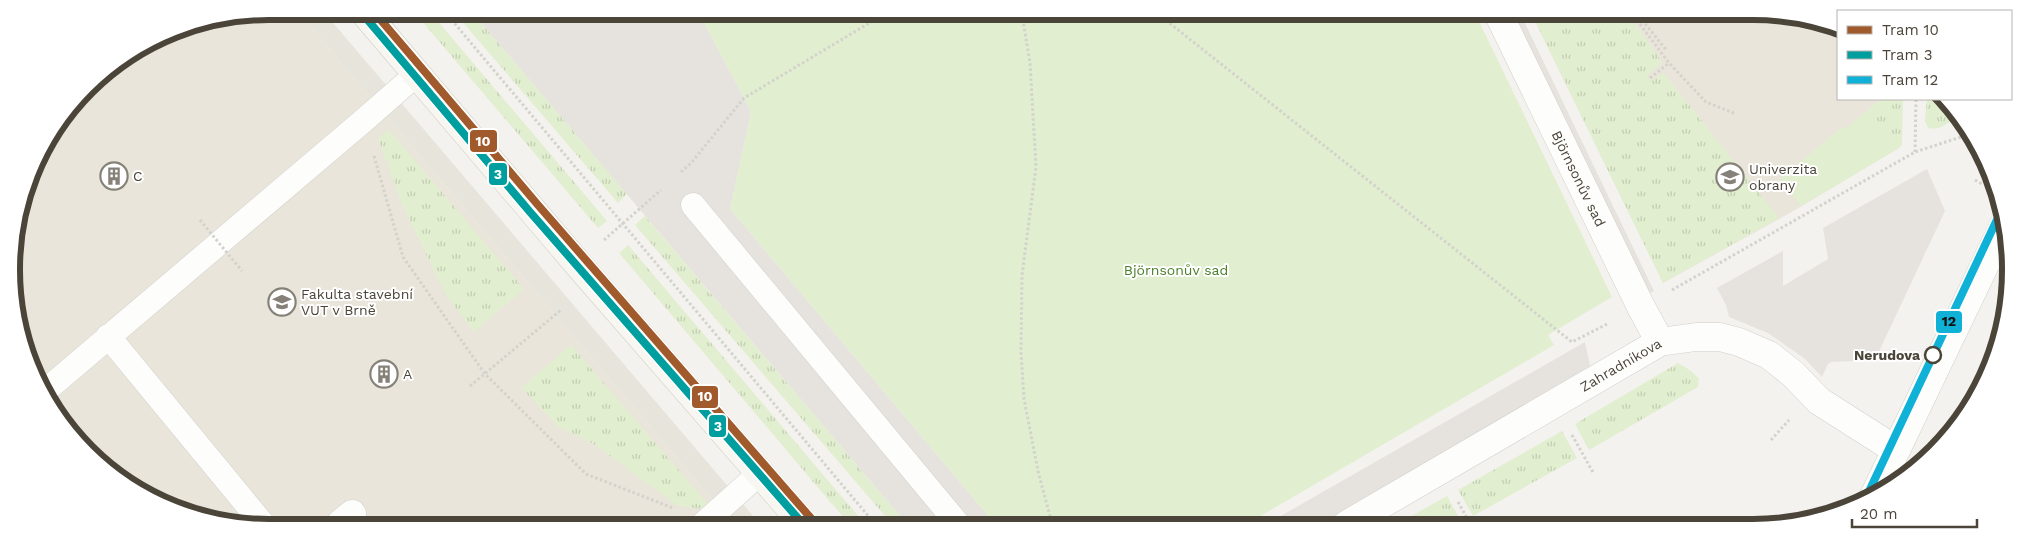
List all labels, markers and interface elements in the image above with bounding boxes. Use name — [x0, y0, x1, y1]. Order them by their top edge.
legend — [1837, 10, 2012, 100]
text: Tram 10 — [1882, 21, 1939, 39]
text: Tram 3 — [1882, 46, 1933, 64]
text: Tram 12 — [1882, 71, 1938, 89]
street label: Björnsonův sad — [1549, 128, 1609, 229]
line badge: 10 — [469, 129, 498, 153]
text: 10 — [475, 133, 491, 149]
building icon: C — [99, 161, 129, 191]
place label: Univerzita obrany — [1749, 161, 1817, 193]
line badge: 3 — [488, 162, 508, 186]
school or university icon: Univerzita obrany — [1715, 162, 1745, 192]
text: 3 — [494, 166, 502, 182]
place label: C — [133, 168, 143, 184]
park label: Björnsonův sad — [1124, 262, 1228, 278]
place label: Fakulta stavební VUT v Brně — [301, 286, 413, 318]
school or university icon: Fakulta stavební VUT v Brně — [267, 287, 297, 317]
line badge: 12 — [1935, 310, 1963, 334]
text: 12 — [1942, 313, 1956, 329]
street label: Zahradníkova — [1577, 335, 1664, 395]
marker: Nerudova — [1924, 346, 1942, 364]
place label: Nerudova — [1854, 347, 1921, 363]
building icon: A — [369, 359, 399, 389]
place label: A — [403, 366, 412, 382]
line badge: 10 — [691, 385, 719, 409]
text: 10 — [697, 388, 713, 404]
line badge: 3 — [708, 414, 727, 438]
text: 3 — [714, 418, 722, 434]
scale bar — [1852, 496, 1977, 528]
text: 20 m — [1860, 505, 1898, 523]

